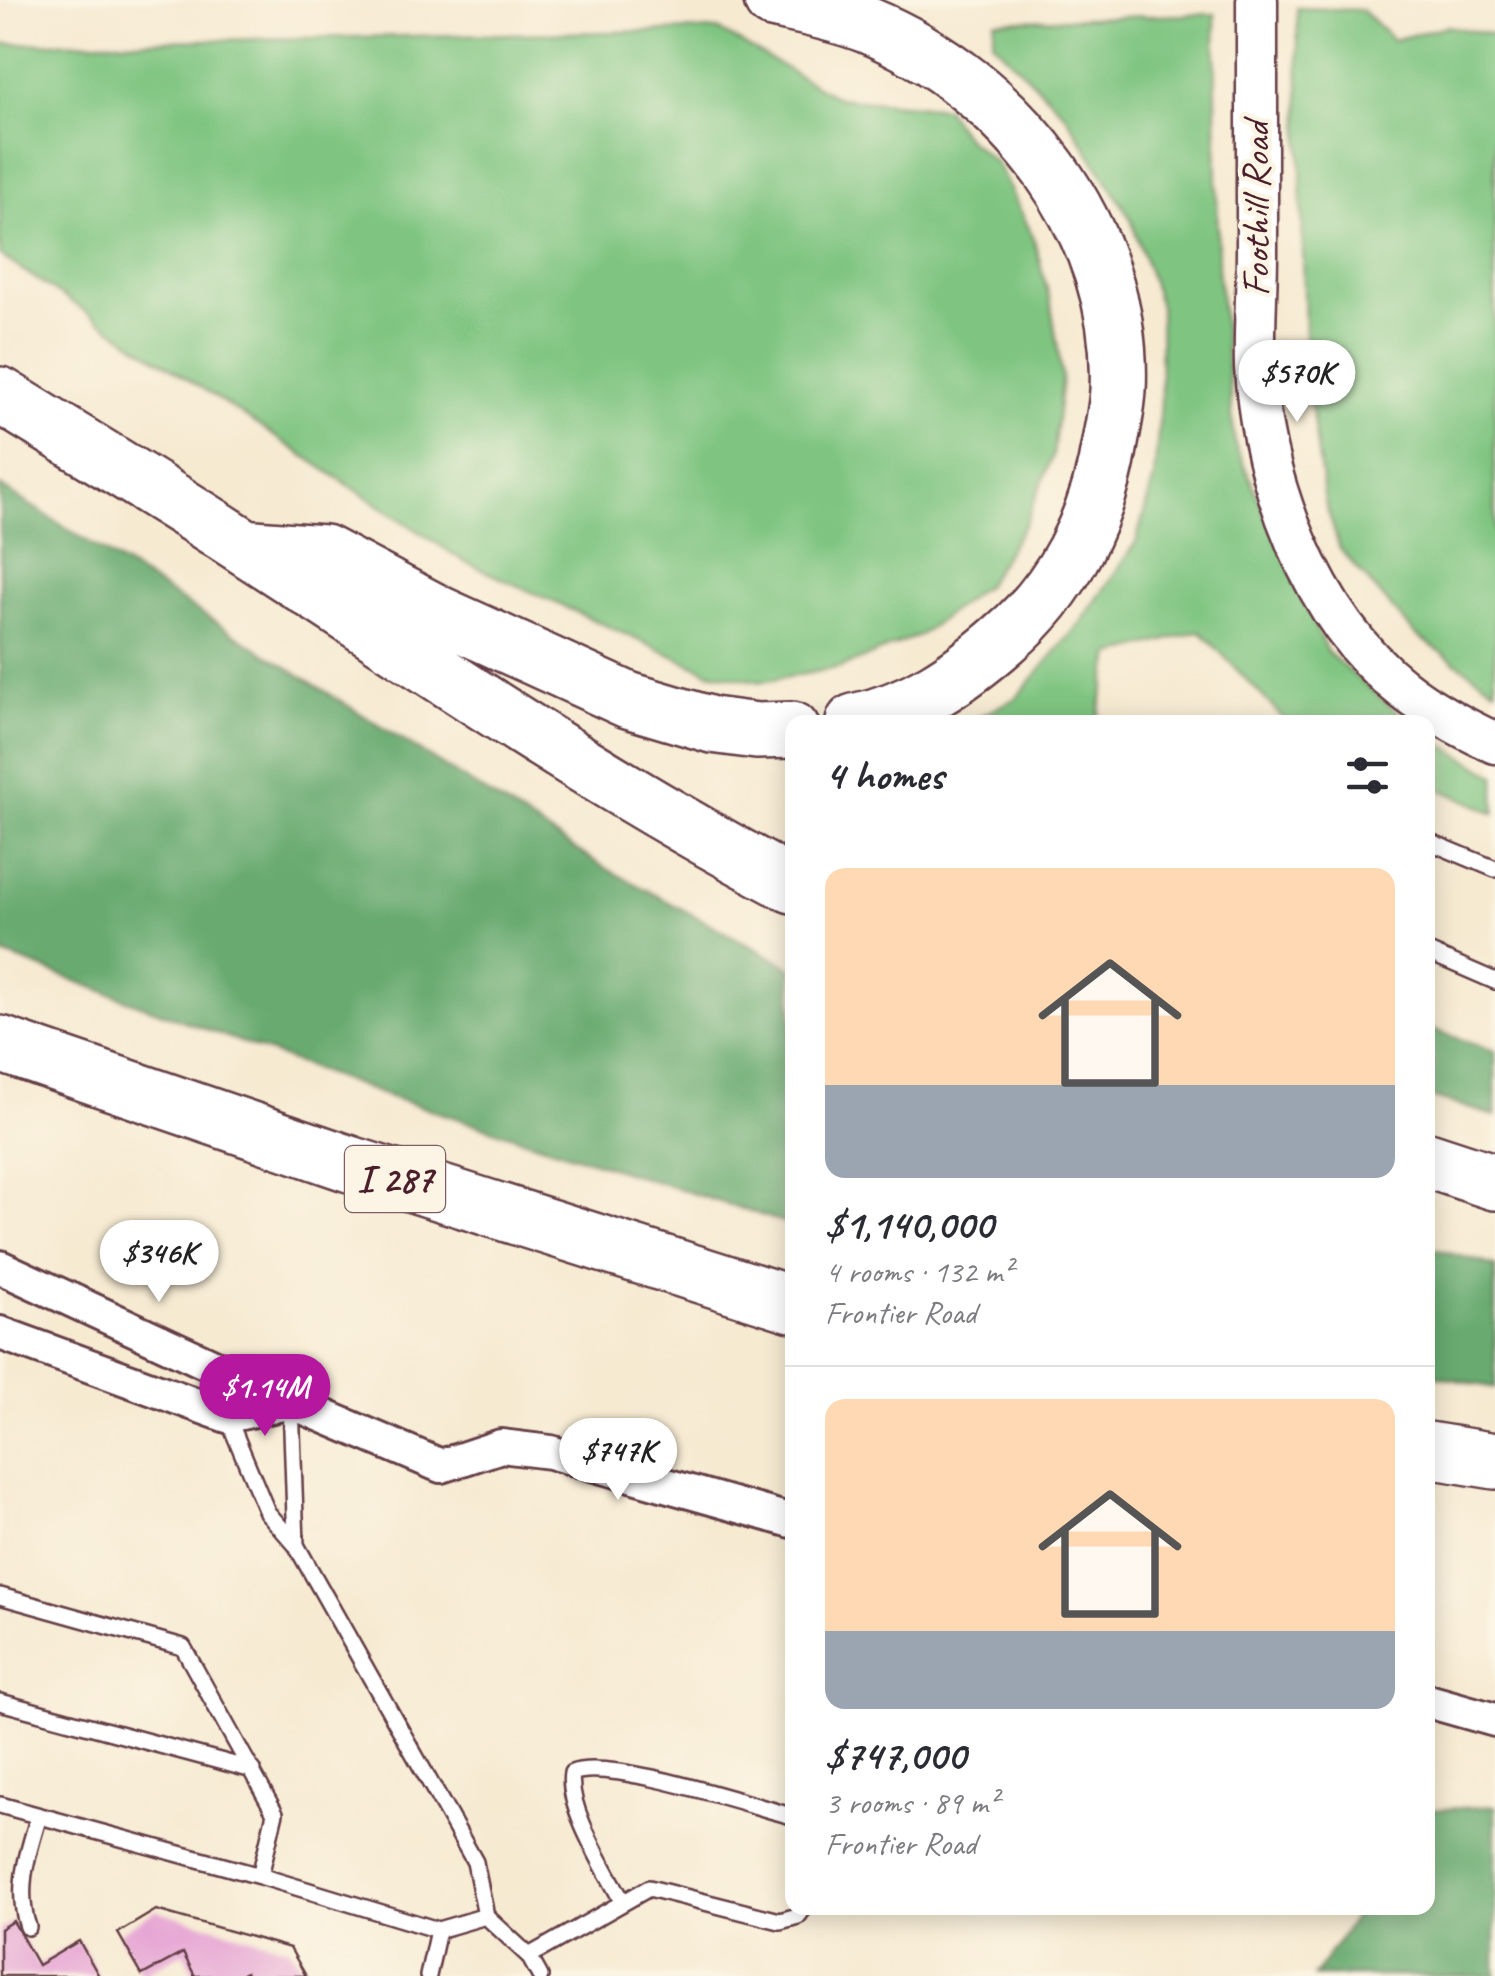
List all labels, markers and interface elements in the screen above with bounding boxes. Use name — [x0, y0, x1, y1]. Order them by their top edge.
street label: Foothill Road — [1231, 115, 1281, 296]
pin: $570K — [1227, 340, 1367, 425]
text: $570K — [1260, 352, 1334, 393]
icon: filters — [1340, 748, 1395, 803]
text: 4 homes — [825, 749, 944, 802]
icon: home — [1020, 933, 1200, 1113]
road number: I 287 — [345, 1146, 445, 1212]
text: $1,140,000 — [825, 1198, 993, 1251]
pin: $346K — [89, 1220, 229, 1305]
text: $346K — [122, 1232, 196, 1273]
text: 4 rooms · 132 m² — [825, 1251, 1012, 1292]
text: Frontier Road — [825, 1292, 976, 1333]
pin: $1.14M — [184, 1354, 346, 1439]
text: $1.14M — [221, 1366, 309, 1407]
pin: $747K — [548, 1418, 688, 1503]
text: $747K — [581, 1430, 655, 1471]
icon: home — [1020, 1464, 1200, 1644]
text: $747,000 — [825, 1729, 965, 1782]
text: 3 rooms · 89 m² — [825, 1782, 998, 1823]
text: Frontier Road — [825, 1823, 976, 1864]

